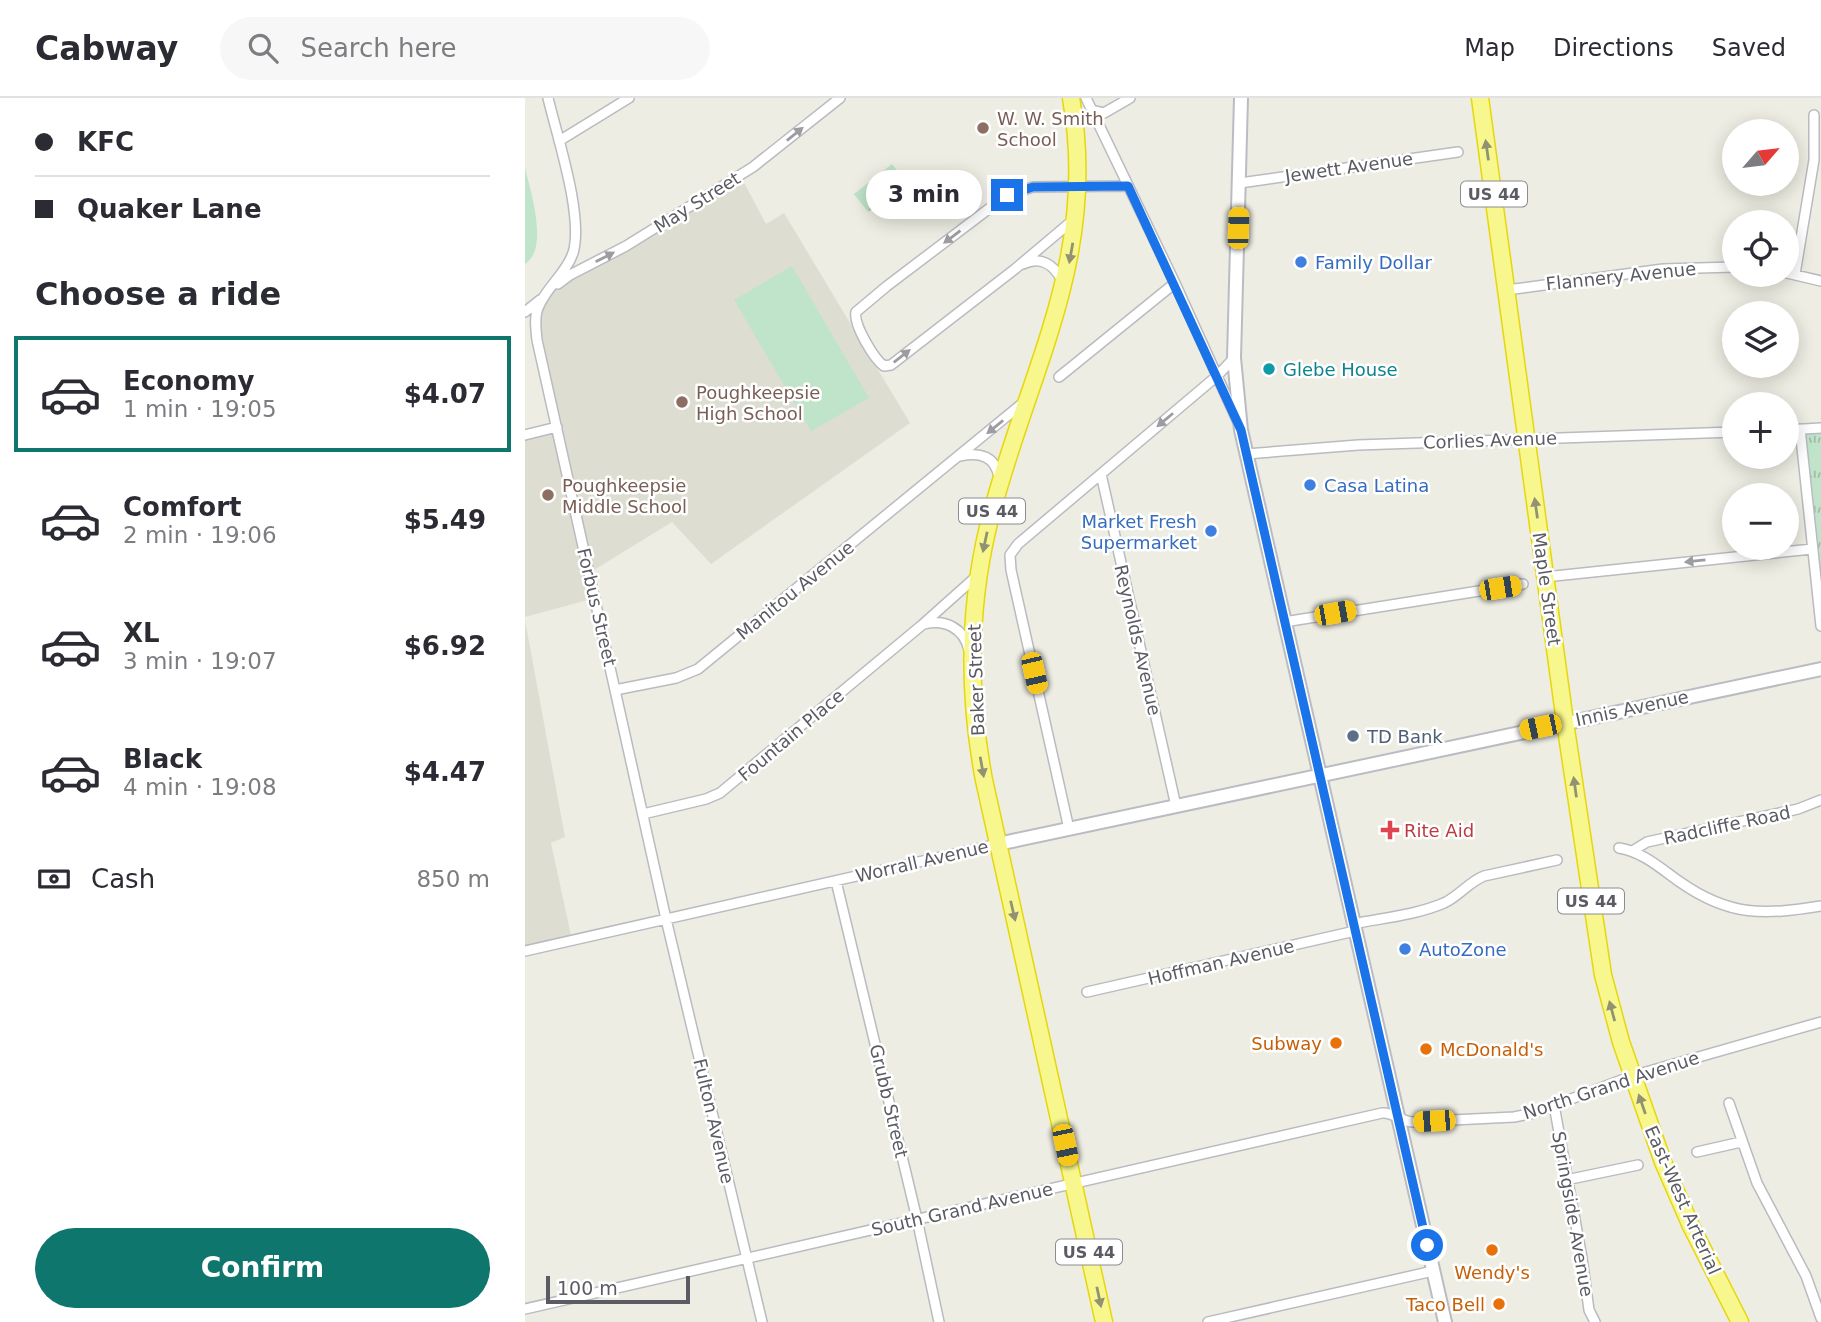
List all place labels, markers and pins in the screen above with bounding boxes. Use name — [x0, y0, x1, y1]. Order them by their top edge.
place label: W. W. Smith School — [997, 108, 1104, 150]
marker: W. W. Smith School — [975, 120, 991, 136]
place label: Family Dollar — [1315, 252, 1433, 273]
marker: Family Dollar — [1293, 254, 1309, 270]
place label: Glebe House — [1283, 359, 1398, 380]
marker: Glebe House — [1261, 361, 1277, 377]
place label: Poughkeepsie High School — [696, 382, 820, 424]
marker: Poughkeepsie High School — [674, 394, 690, 410]
place label: Poughkeepsie Middle School — [562, 475, 687, 517]
place label: Casa Latina — [1324, 475, 1429, 496]
marker: Casa Latina — [1302, 477, 1318, 493]
marker: Poughkeepsie Middle School — [540, 487, 556, 503]
place label: Market Fresh Supermarket — [1081, 511, 1197, 553]
marker: Market Fresh Supermarket — [1203, 523, 1219, 539]
place label: TD Bank — [1366, 726, 1443, 747]
marker: TD Bank — [1345, 728, 1361, 744]
place label: Rite Aid — [1404, 820, 1474, 841]
marker: Rite Aid — [1382, 822, 1398, 838]
place label: AutoZone — [1419, 939, 1507, 960]
marker: AutoZone — [1397, 941, 1413, 957]
place label: Subway — [1251, 1033, 1322, 1054]
marker: Subway — [1328, 1035, 1344, 1051]
place label: McDonald's — [1440, 1039, 1544, 1060]
marker: McDonald's — [1418, 1041, 1434, 1057]
marker: Wendy's — [1484, 1242, 1500, 1258]
place label: Wendy's — [1454, 1262, 1530, 1283]
place label: Taco Bell — [1405, 1294, 1485, 1315]
marker: Taco Bell — [1491, 1296, 1507, 1312]

